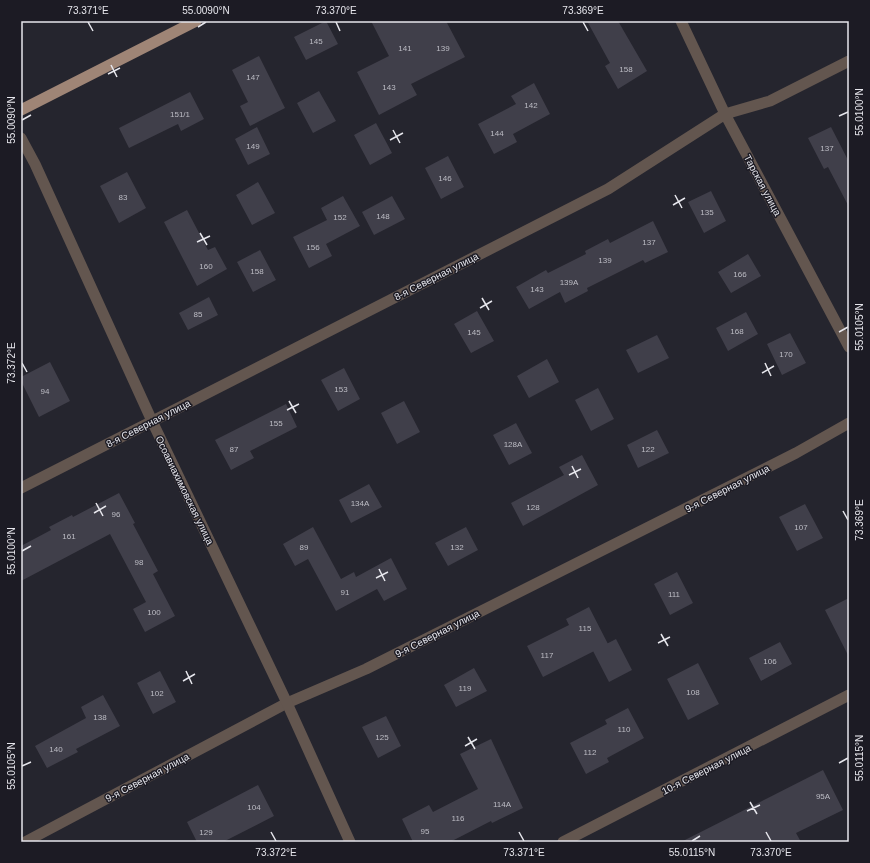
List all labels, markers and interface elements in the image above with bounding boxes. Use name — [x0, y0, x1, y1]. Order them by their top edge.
text: 73.371°E — [67, 5, 109, 16]
text: 55.0090°N — [182, 5, 230, 16]
text: 73.370°E — [315, 5, 357, 16]
text: 73.369°E — [562, 5, 604, 16]
house number: 145 — [309, 37, 323, 46]
house number: 141 — [398, 44, 412, 53]
house number: 139 — [436, 44, 450, 53]
house number: 158 — [619, 65, 633, 74]
house number: 147 — [246, 73, 260, 82]
house number: 143 — [382, 83, 396, 92]
text: 55.0100°N — [854, 88, 865, 136]
text: 55.0090°N — [6, 96, 17, 144]
house number: 142 — [524, 101, 538, 110]
house number: 151/1 — [170, 110, 191, 119]
house number: 144 — [490, 129, 504, 138]
house number: 149 — [246, 142, 260, 151]
house number: 137 — [820, 144, 834, 153]
street label: Тарская улица — [742, 153, 783, 218]
house number: 146 — [438, 174, 452, 183]
house number: 83 — [119, 193, 128, 202]
house number: 135 — [700, 208, 714, 217]
house number: 148 — [376, 212, 390, 221]
house number: 152 — [333, 213, 347, 222]
house number: 137 — [642, 238, 656, 247]
house number: 156 — [306, 243, 320, 252]
street label: 8-я Северная улица — [392, 250, 481, 302]
house number: 139 — [598, 256, 612, 265]
house number: 160 — [199, 262, 213, 271]
house number: 158 — [250, 267, 264, 276]
house number: 166 — [733, 270, 747, 279]
house number: 139А — [560, 278, 579, 287]
house number: 143 — [530, 285, 544, 294]
text: 55.0105°N — [854, 303, 865, 351]
house number: 85 — [194, 310, 203, 319]
house number: 168 — [730, 327, 744, 336]
house number: 145 — [467, 328, 481, 337]
text: 73.372°E — [6, 342, 17, 384]
house number: 170 — [779, 350, 793, 359]
house number: 153 — [334, 385, 348, 394]
house number: 94 — [41, 387, 50, 396]
street label: 8-я Северная улица — [104, 397, 193, 449]
house number: 155 — [269, 419, 283, 428]
street label: Осоавиахимовская улица — [153, 434, 216, 547]
house number: 128А — [504, 440, 523, 449]
house number: 87 — [230, 445, 239, 454]
house number: 122 — [641, 445, 655, 454]
street label: 9-я Северная улица — [683, 462, 772, 514]
house number: 134А — [351, 499, 370, 508]
text: 73.369°E — [854, 499, 865, 541]
house number: 128 — [526, 503, 540, 512]
house number: 96 — [112, 510, 121, 519]
house number: 107 — [794, 523, 808, 532]
text: 55.0100°N — [6, 527, 17, 575]
house number: 161 — [62, 532, 76, 541]
house number: 89 — [300, 543, 309, 552]
house number: 132 — [450, 543, 464, 552]
house number: 98 — [135, 558, 144, 567]
house number: 91 — [341, 588, 350, 597]
house number: 111 — [668, 590, 681, 599]
street label: 9-я Северная улица — [393, 607, 482, 659]
house number: 100 — [147, 608, 161, 617]
house number: 115 — [579, 624, 592, 633]
house number: 117 — [541, 651, 554, 660]
house number: 106 — [763, 657, 777, 666]
house number: 119 — [459, 684, 472, 693]
house number: 108 — [686, 688, 700, 697]
house number: 102 — [150, 689, 164, 698]
house number: 138 — [93, 713, 107, 722]
house number: 110 — [618, 725, 631, 734]
house number: 125 — [375, 733, 389, 742]
text: 55.0115°N — [854, 735, 865, 781]
text: 55.0105°N — [6, 742, 17, 790]
street label: 10-я Северная улица — [660, 742, 753, 797]
house number: 140 — [49, 745, 63, 754]
house number: 112 — [584, 748, 597, 757]
street label: 9-я Северная улица — [104, 751, 191, 804]
house number: 95А — [816, 792, 831, 801]
house number: 114А — [493, 800, 512, 809]
house number: 104 — [247, 803, 261, 812]
house number: 116 — [452, 814, 465, 823]
house number: 95 — [421, 827, 430, 836]
house number: 129 — [199, 828, 213, 837]
text: 73.372°E — [255, 847, 297, 858]
text: 73.371°E — [503, 847, 545, 858]
text: 55.0115°N — [669, 847, 715, 858]
text: 73.370°E — [750, 847, 792, 858]

